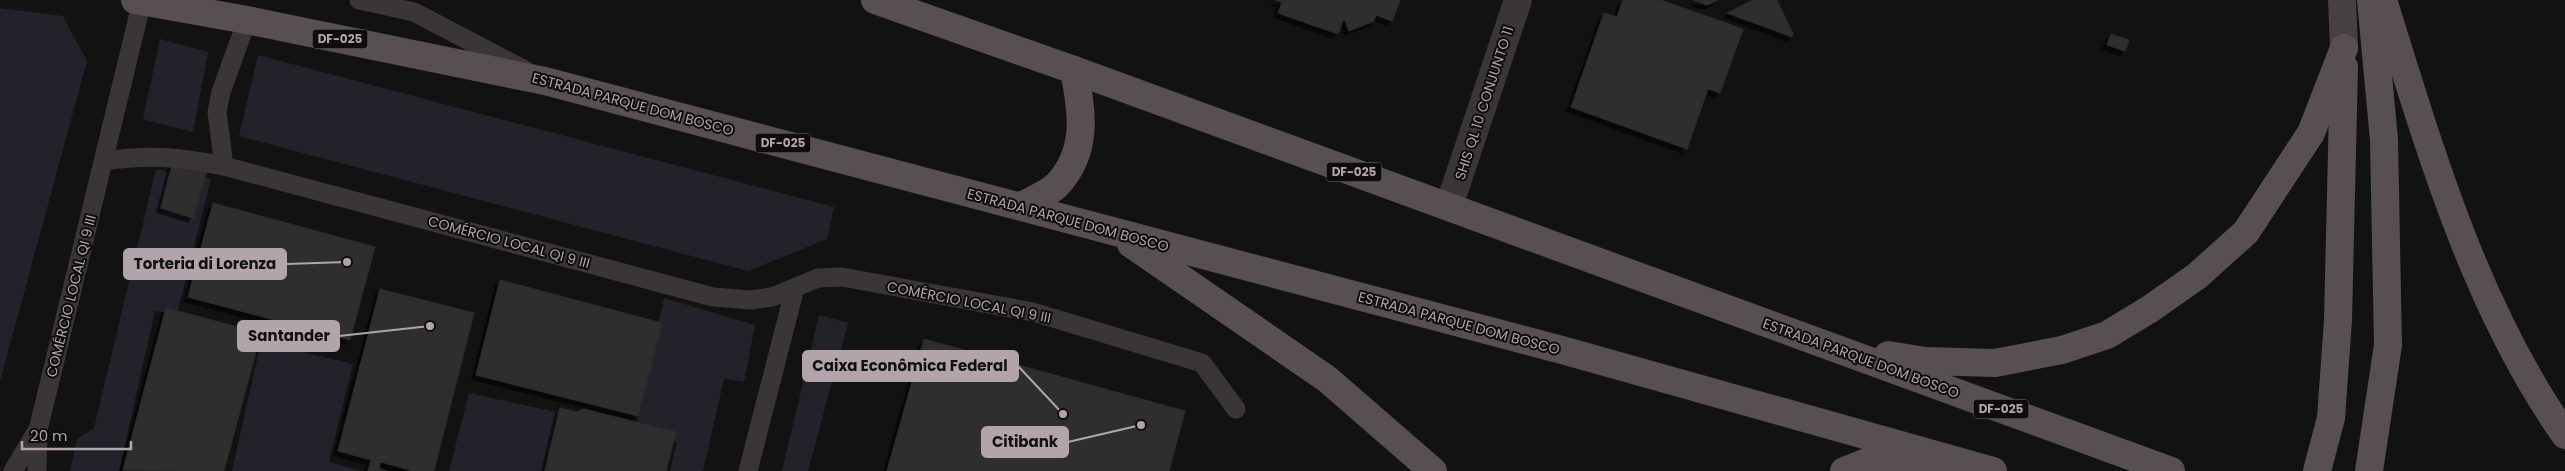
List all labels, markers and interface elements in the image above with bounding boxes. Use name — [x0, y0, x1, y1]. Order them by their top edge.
street label: SHIS QL 10 CONJUNTO 11 — [1450, 23, 1518, 183]
road number: DF-025 — [312, 30, 368, 48]
street label: ESTRADA PARQUE DOM BOSCO — [530, 67, 736, 141]
road number: DF-025 — [756, 134, 810, 152]
road number: DF-025 — [1326, 162, 1382, 182]
street label: ESTRADA PARQUE DOM BOSCO — [965, 183, 1171, 257]
street label: COMÉRCIO LOCAL QI 9 III — [426, 211, 592, 273]
street label: COMÉRCIO LOCAL QI 9 III — [41, 213, 101, 379]
callout: Torteria di Lorenza — [124, 249, 286, 279]
text: Torteria di Lorenza — [134, 253, 276, 274]
street label: COMÉRCIO LOCAL QI 9 III — [885, 276, 1053, 328]
street label: ESTRADA PARQUE DOM BOSCO — [1356, 286, 1562, 360]
street label: ESTRADA PARQUE DOM BOSCO — [1760, 313, 1962, 403]
callout: Santander — [238, 321, 339, 351]
text: Santander — [248, 325, 330, 346]
callout: Caixa Econômica Federal — [803, 351, 1018, 381]
text: Caixa Econômica Federal — [812, 355, 1008, 376]
road number: DF-025 — [1974, 399, 2028, 418]
scale bar — [22, 418, 131, 450]
text: 20 m — [30, 425, 68, 446]
callout: Citibank — [982, 427, 1068, 457]
text: Citibank — [992, 431, 1059, 452]

